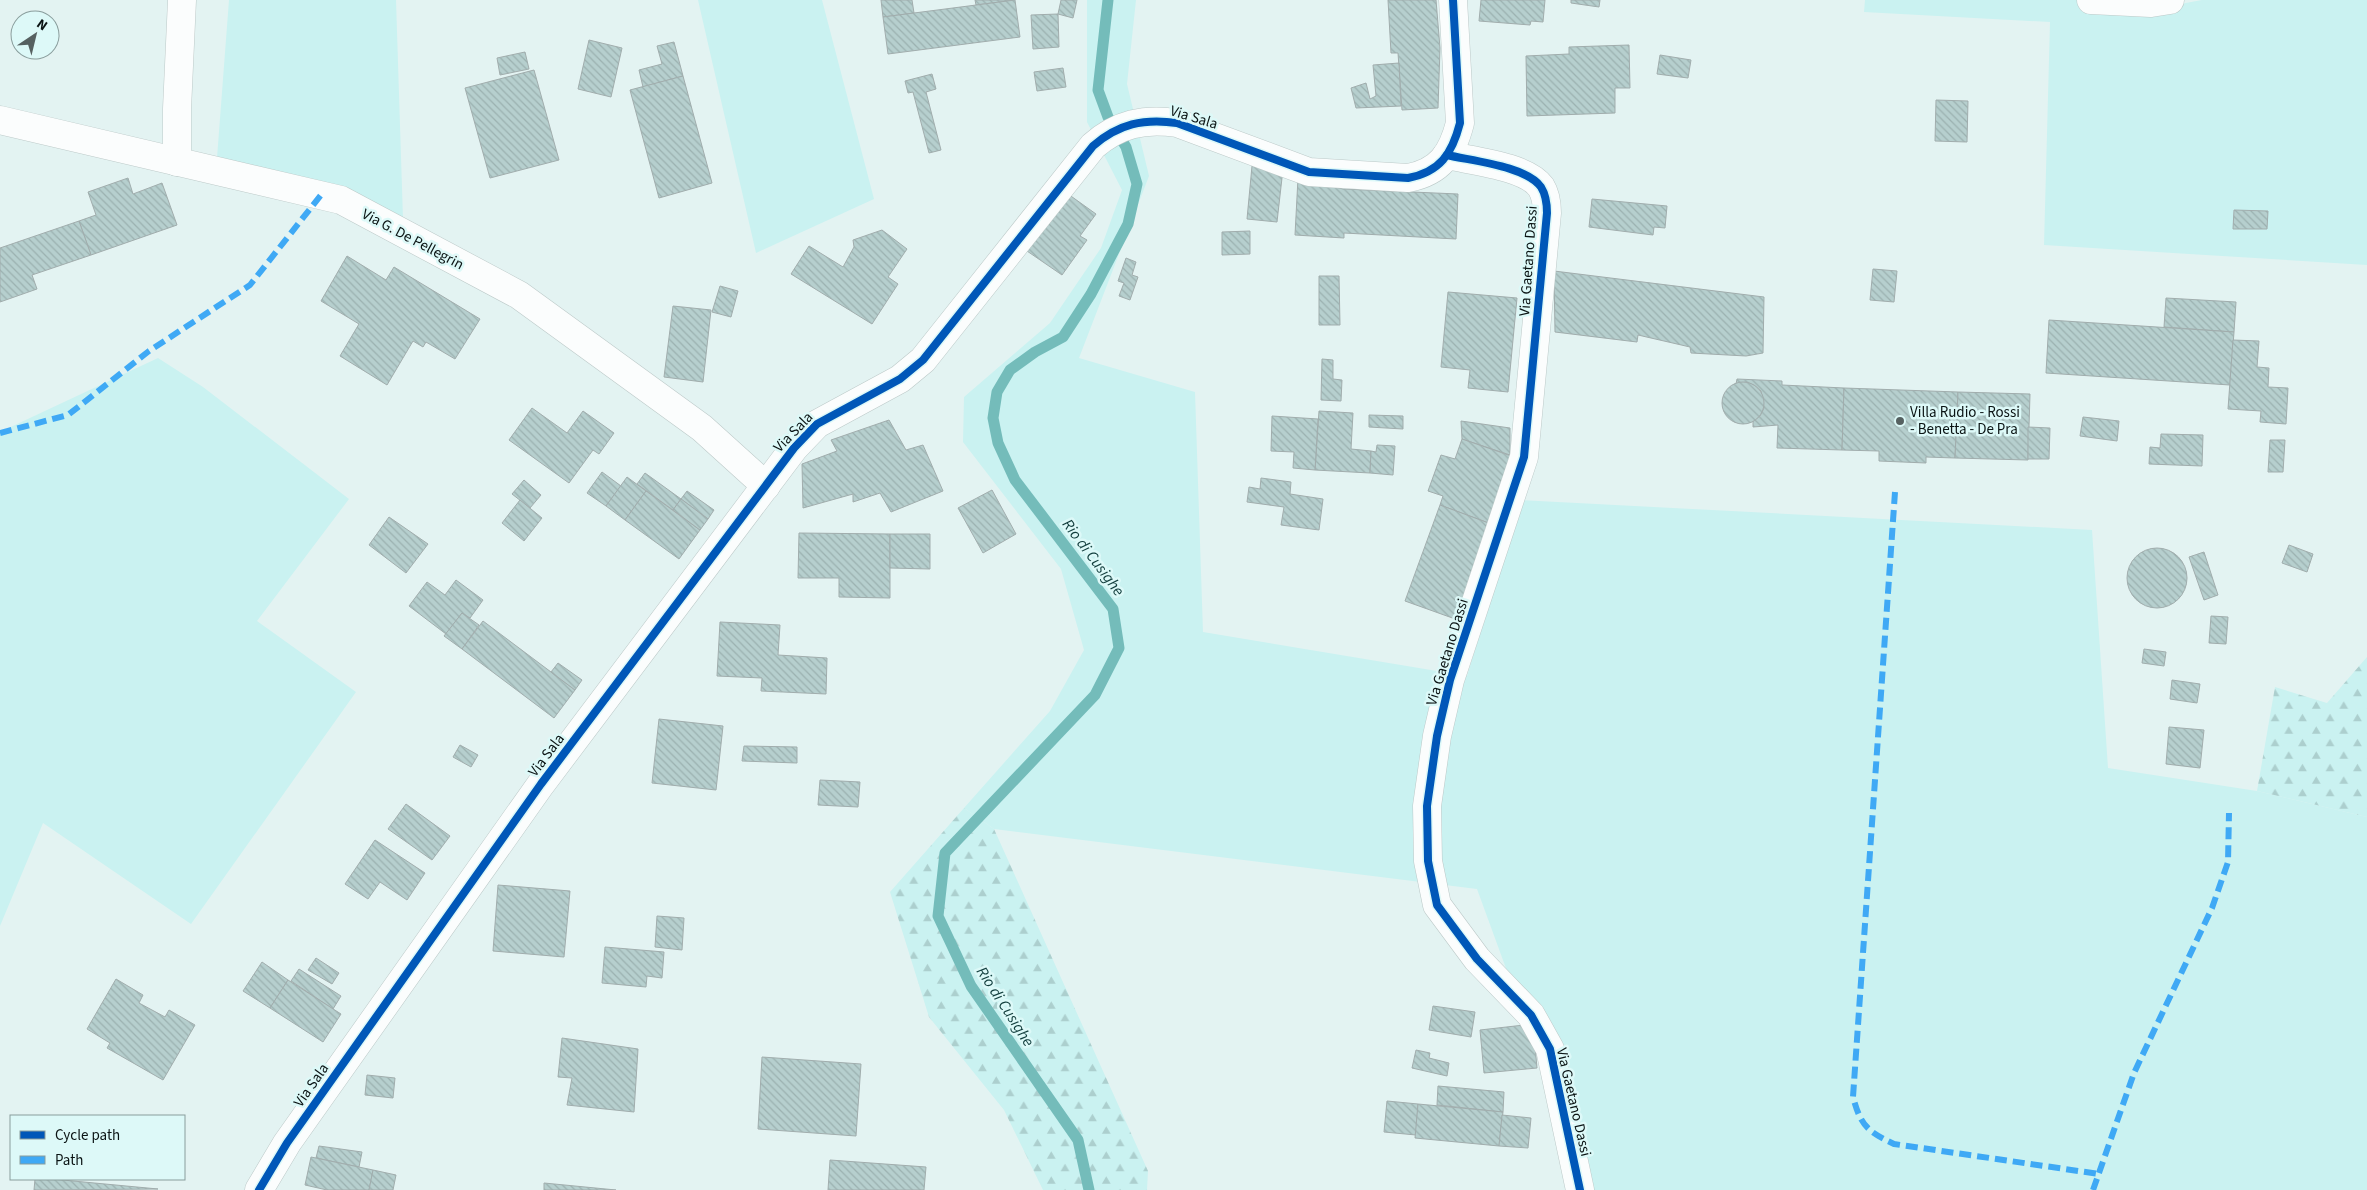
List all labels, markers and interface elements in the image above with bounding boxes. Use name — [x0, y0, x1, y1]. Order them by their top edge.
north arrow — [10, 10, 60, 60]
text: N — [32, 14, 51, 36]
street label: Via Sala — [1167, 100, 1220, 135]
street label: Via G. De Pellegrin — [358, 204, 467, 275]
street label: Via Gaetano Dassi — [1514, 205, 1543, 317]
place label: Villa Rudio - Rossi - Benetta - De Pra — [1910, 402, 2020, 440]
street label: Via Sala — [769, 407, 818, 457]
marker: Villa Rudio - Rossi - Benetta - De Pra — [1894, 415, 1906, 427]
water label: Rio di Cusighe — [1057, 514, 1130, 601]
street label: Via Gaetano Dassi — [1421, 596, 1474, 708]
street label: Via Sala — [523, 729, 570, 781]
water label: Rio di Cusighe — [971, 962, 1039, 1051]
street label: Via Gaetano Dassi — [1551, 1046, 1596, 1158]
street label: Via Sala — [289, 1059, 334, 1111]
legend — [10, 1115, 185, 1180]
text: Cycle path — [55, 1125, 120, 1146]
text: Path — [55, 1150, 83, 1171]

